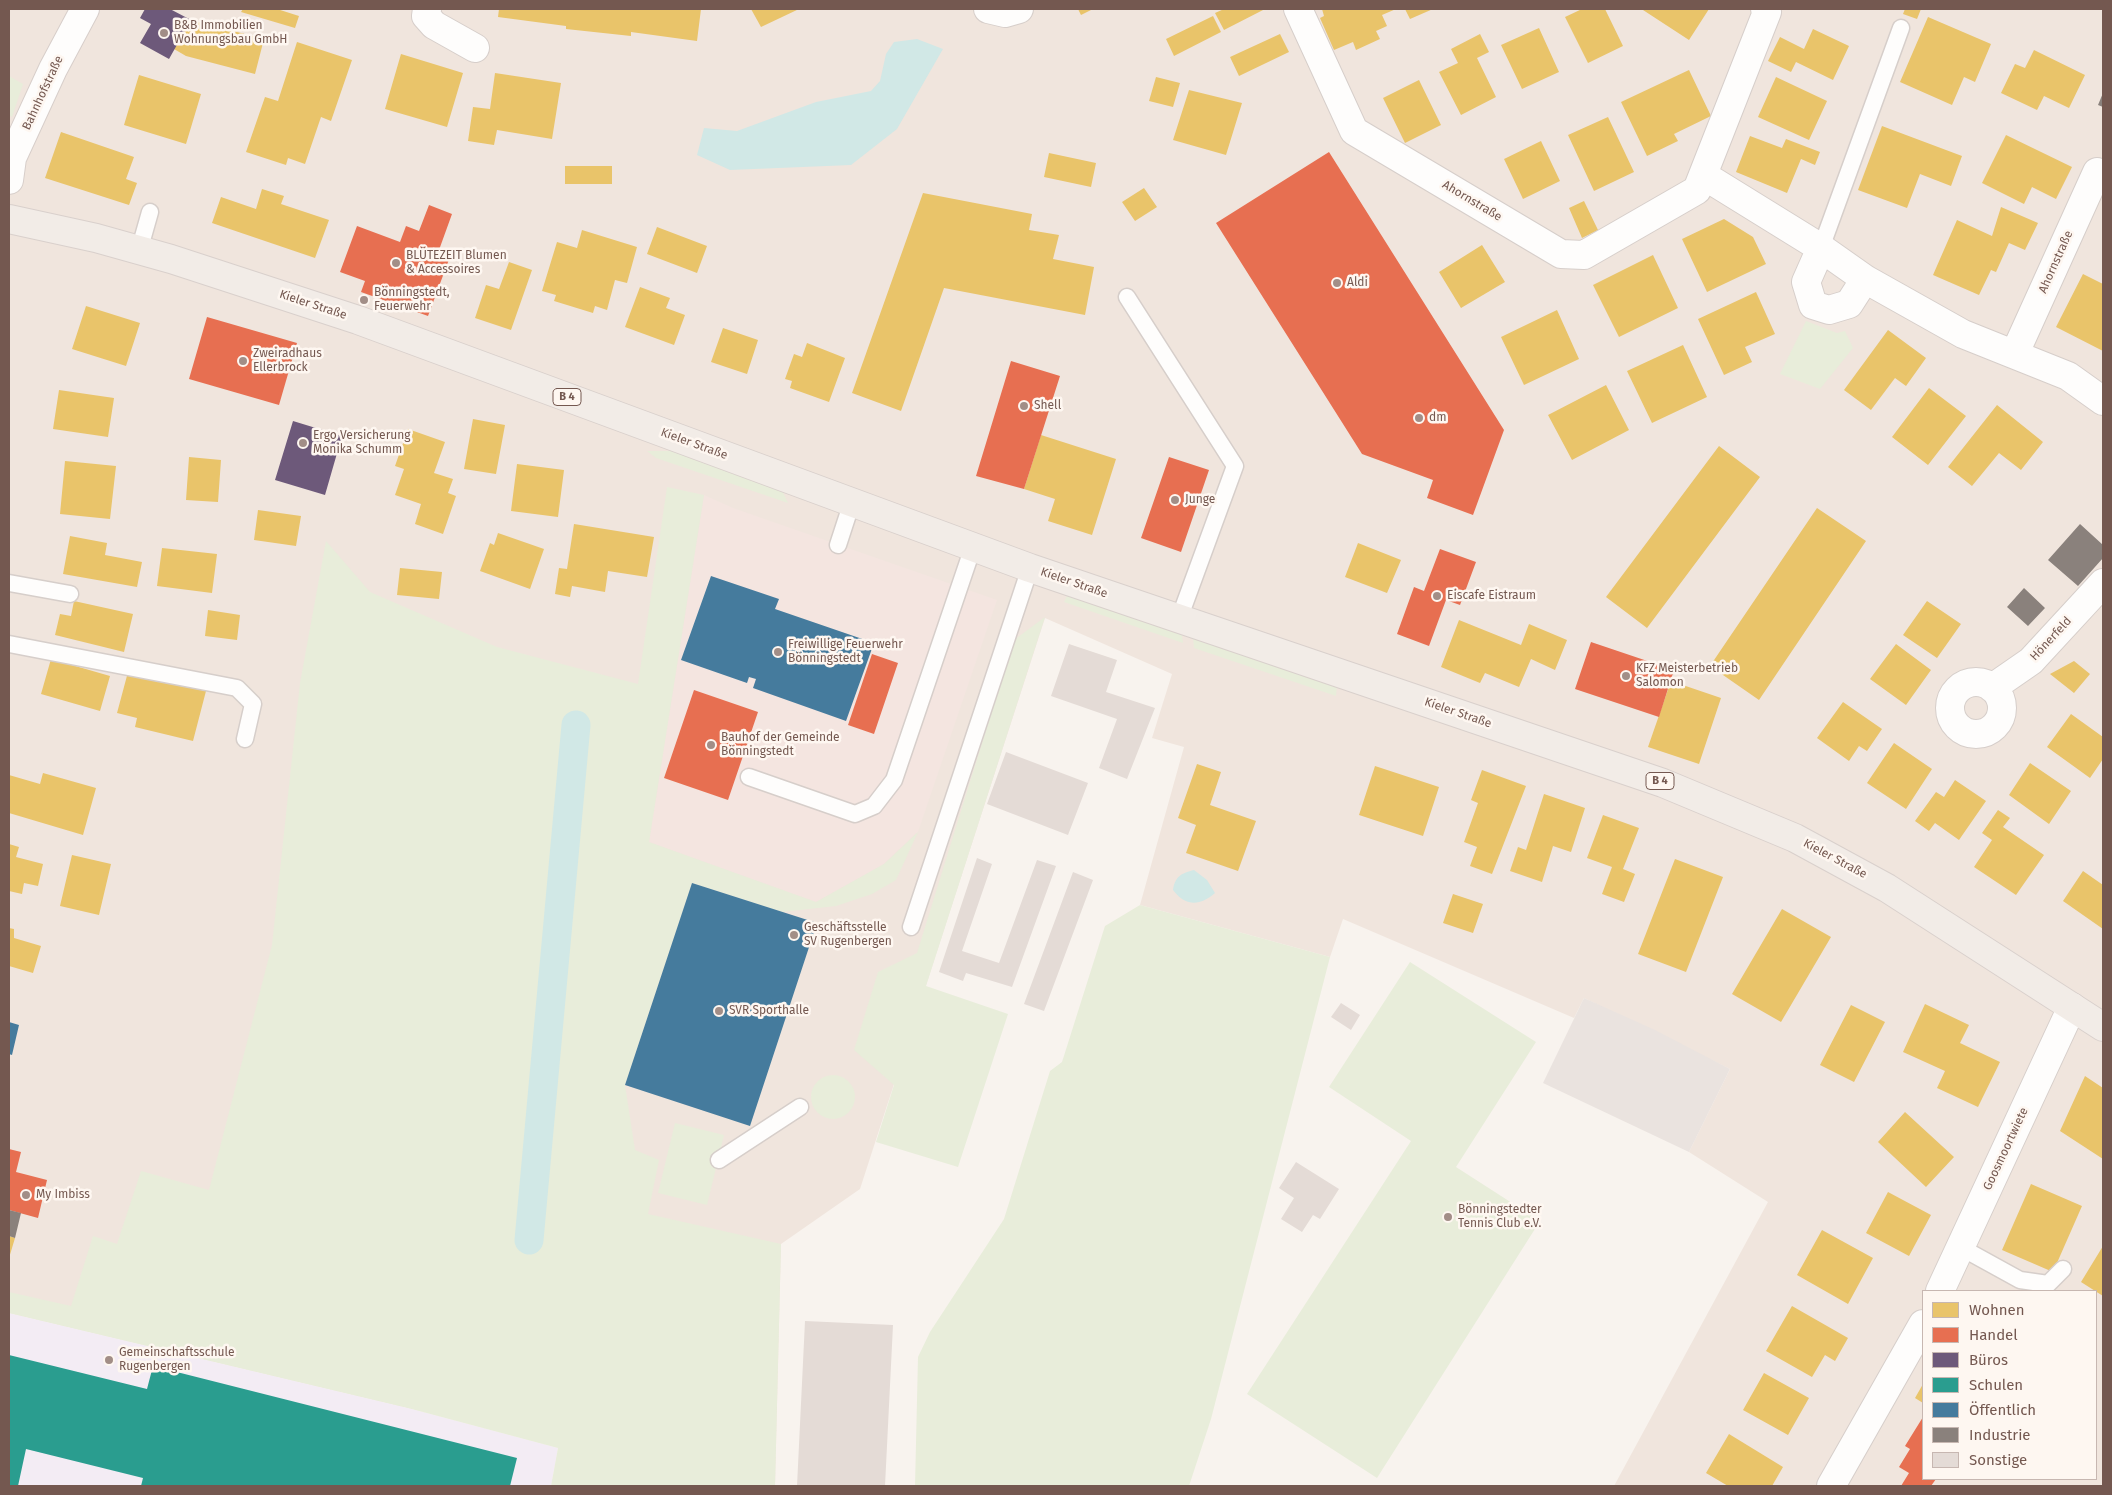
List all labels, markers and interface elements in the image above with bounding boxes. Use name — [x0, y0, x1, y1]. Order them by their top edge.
place label: B&B Immobilien Wohnungsbau GmbH — [174, 19, 287, 47]
marker: B&B Immobilien Wohnungsbau GmbH — [158, 27, 170, 39]
street label: Bahnhofstraße — [20, 54, 66, 132]
street label: Ahornstraße — [1440, 178, 1504, 224]
street label: Ahornstraße — [2036, 229, 2076, 295]
place label: BLÜTEZEIT Blumen & Accessoires — [406, 249, 507, 277]
marker: BLÜTEZEIT Blumen & Accessoires — [390, 257, 402, 269]
place label: Aldi — [1347, 276, 1368, 290]
marker: Aldi — [1331, 277, 1343, 289]
place label: Bönningstedt, Feuerwehr — [374, 286, 450, 314]
street label: Kieler Straße — [277, 287, 349, 323]
marker: Bönningstedt, Feuerwehr — [358, 294, 370, 306]
place label: Zweiradhaus Ellerbrock — [253, 347, 322, 375]
marker: Zweiradhaus Ellerbrock — [237, 355, 249, 367]
road number: B 4 — [553, 388, 581, 406]
place label: Shell — [1034, 399, 1061, 413]
marker: Shell — [1018, 400, 1030, 412]
place label: dm — [1429, 411, 1446, 425]
marker: dm — [1413, 412, 1425, 424]
street label: Kieler Straße — [659, 425, 729, 463]
place label: Ergo Versicherung Monika Schumm — [313, 429, 411, 457]
marker: Ergo Versicherung Monika Schumm — [297, 437, 309, 449]
place label: Junge — [1185, 493, 1215, 507]
marker: Junge — [1169, 494, 1181, 506]
street label: Kieler Straße — [1039, 565, 1109, 601]
place label: Eiscafe Eistraum — [1447, 589, 1536, 603]
marker: Eiscafe Eistraum — [1431, 590, 1443, 602]
street label: Hönerfeld — [2027, 614, 2075, 664]
place label: Freiwillige Feuerwehr Bönningstedt — [788, 638, 903, 666]
marker: Freiwillige Feuerwehr Bönningstedt — [772, 646, 784, 658]
place label: KFZ Meisterbetrieb Salomon — [1636, 662, 1738, 690]
marker: KFZ Meisterbetrieb Salomon — [1620, 670, 1632, 682]
street label: Kieler Straße — [1423, 695, 1493, 731]
place label: Bauhof der Gemeinde Bönningstedt — [721, 731, 840, 759]
marker: Bauhof der Gemeinde Bönningstedt — [705, 739, 717, 751]
road number: B 4 — [1646, 772, 1674, 789]
street label: Kieler Straße — [1801, 836, 1869, 882]
place label: Geschäftsstelle SV Rugenbergen — [804, 921, 892, 949]
marker: Geschäftsstelle SV Rugenbergen — [788, 929, 800, 941]
place label: SVR Sporthalle — [729, 1004, 809, 1018]
marker: SVR Sporthalle — [713, 1005, 725, 1017]
street label: Goosmoortwiete — [1981, 1105, 2031, 1193]
place label: My Imbiss — [36, 1188, 90, 1202]
marker: My Imbiss — [20, 1189, 32, 1201]
place label: Bönningstedter Tennis Club e.V. — [1458, 1203, 1542, 1231]
marker: Bönningstedter Tennis Club e.V. — [1442, 1211, 1454, 1223]
legend — [1922, 1290, 2097, 1480]
text: Wohnen — [1969, 1301, 2025, 1319]
text: Handel — [1969, 1326, 2018, 1344]
place label: Gemeinschaftsschule Rugenbergen — [119, 1346, 234, 1374]
text: Büros — [1969, 1351, 2008, 1369]
marker: Gemeinschaftsschule Rugenbergen — [103, 1354, 115, 1366]
text: Schulen — [1969, 1376, 2023, 1394]
text: Öffentlich — [1969, 1401, 2036, 1419]
text: Industrie — [1969, 1426, 2031, 1444]
text: Sonstige — [1969, 1451, 2027, 1469]

